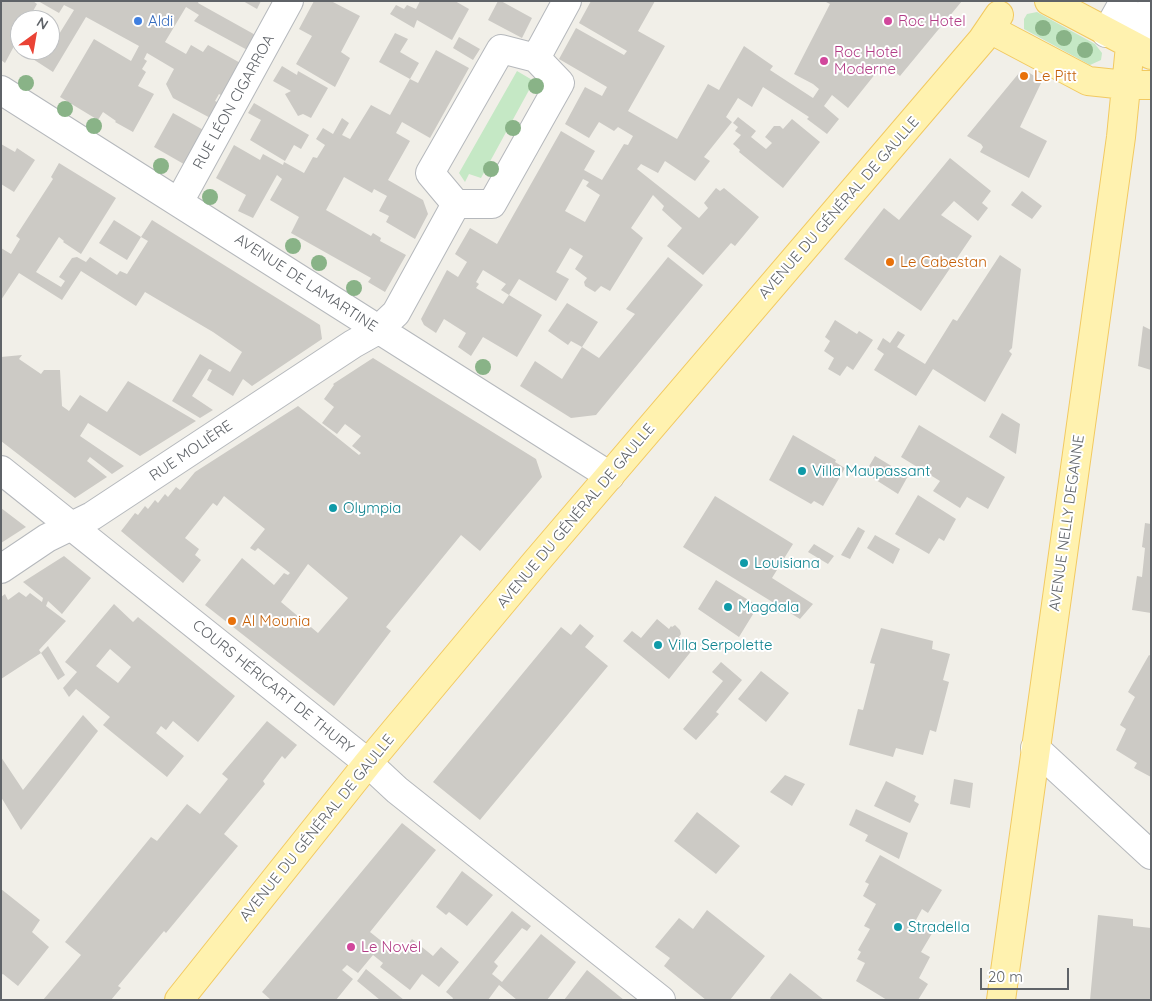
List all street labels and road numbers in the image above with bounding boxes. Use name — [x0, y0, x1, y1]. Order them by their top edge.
street label: RUE LÉON CIGARROA — [190, 32, 278, 172]
street label: AVENUE DU GÉNÉRAL DE GAULLE — [755, 113, 923, 303]
street label: AVENUE DE LAMARTINE — [231, 230, 381, 336]
street label: RUE MOLIÈRE — [146, 417, 236, 485]
street label: AVENUE DU GÉNÉRAL DE GAULLE — [493, 420, 659, 612]
street label: AVENUE NELLY DEGANNE — [1046, 434, 1088, 612]
street label: COURS HÉRICART DE THURY — [189, 616, 357, 758]
street label: AVENUE DU GÉNÉRAL DE GAULLE — [236, 731, 398, 925]

